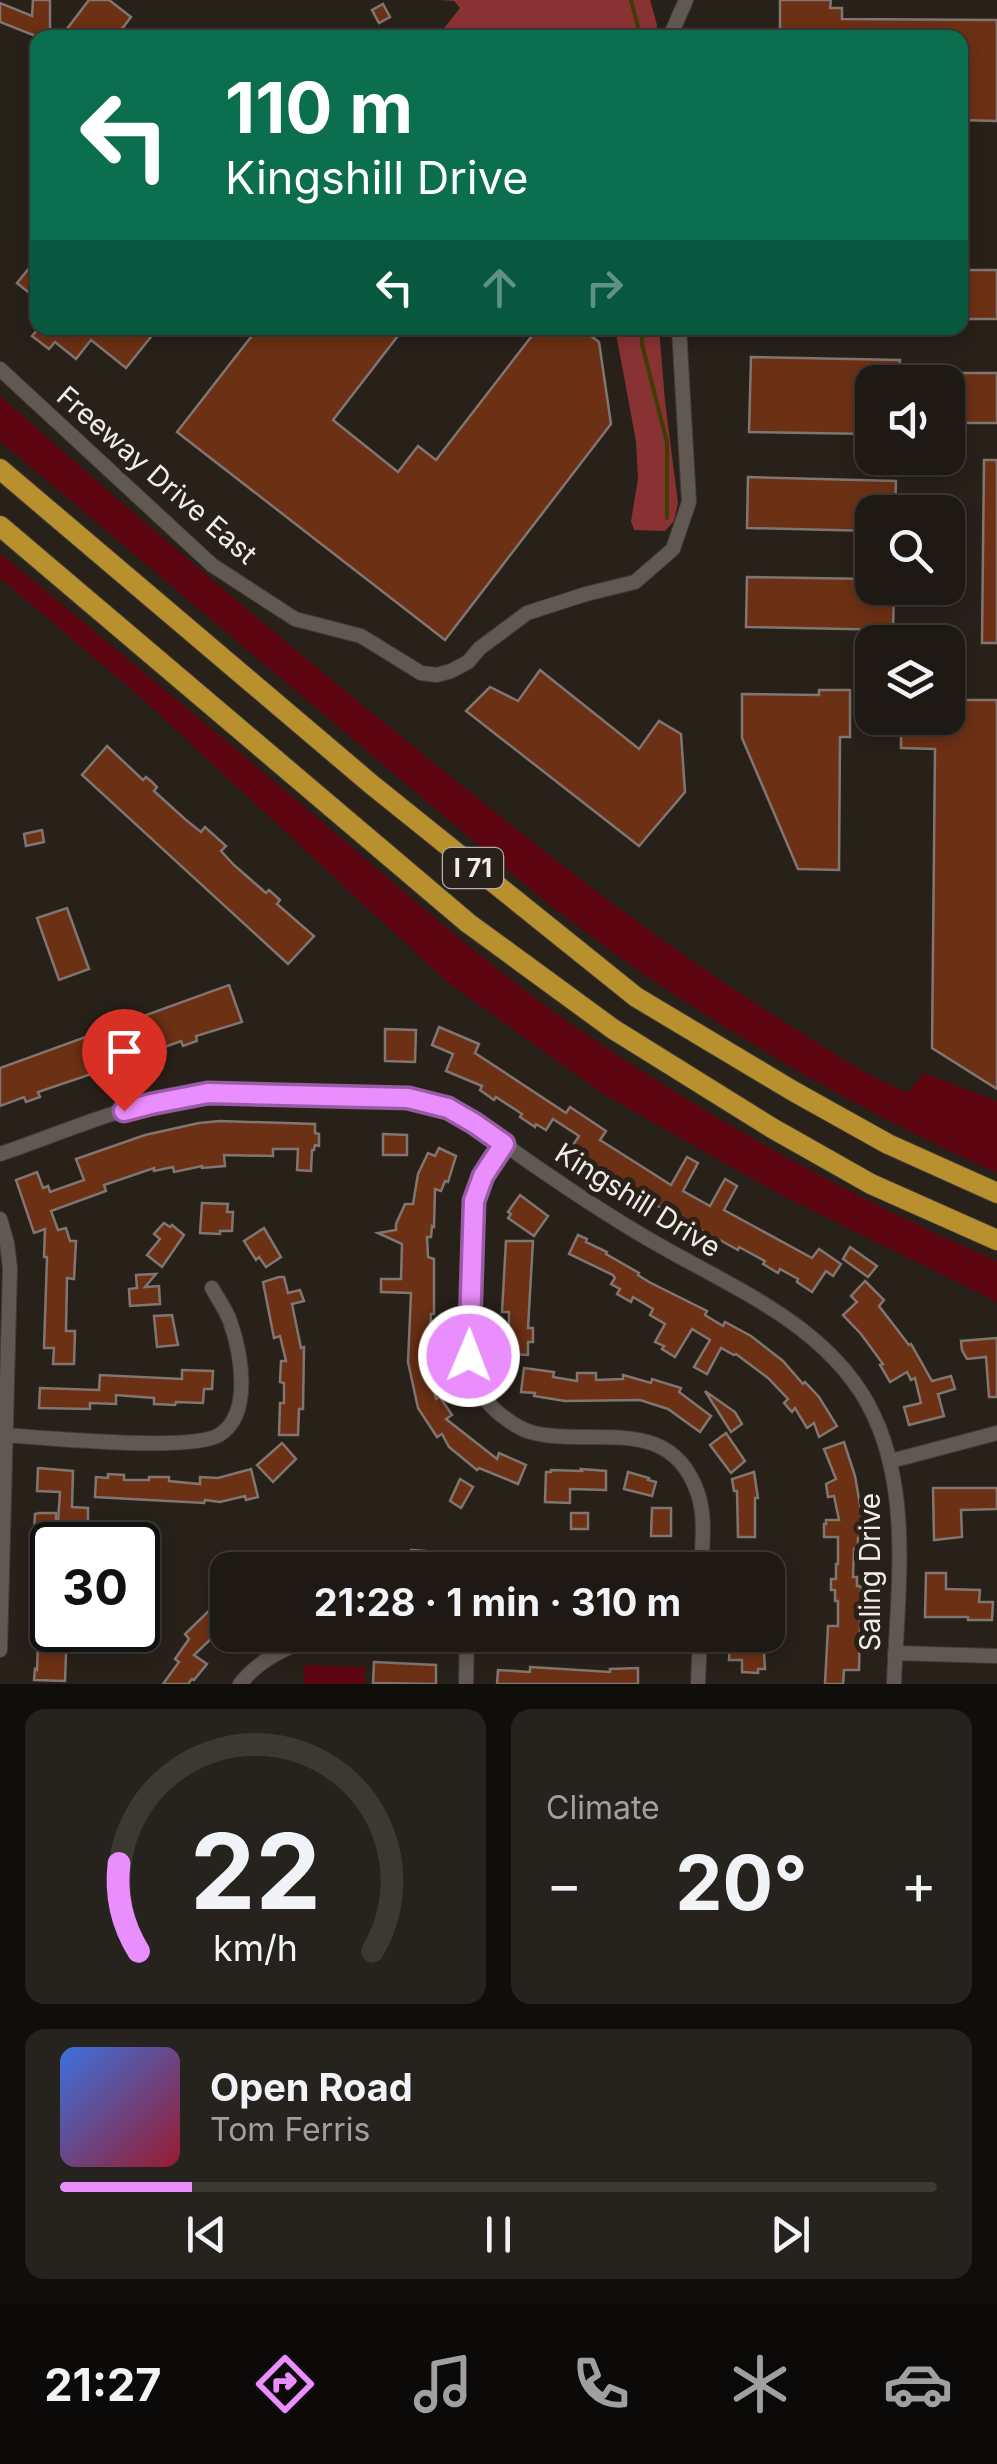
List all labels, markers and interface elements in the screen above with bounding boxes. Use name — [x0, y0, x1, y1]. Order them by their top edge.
text: 110 m — [225, 65, 413, 150]
icon: left — [60, 70, 190, 200]
text: Kingshill Drive — [225, 150, 528, 205]
icon: left — [367, 260, 422, 315]
icon: ahead — [472, 260, 527, 315]
icon: right — [577, 260, 632, 315]
map controls — [855, 365, 965, 735]
button: sound — [855, 365, 965, 475]
street label: Freeway Drive East — [50, 379, 264, 571]
button: search — [855, 495, 965, 605]
button: layers — [855, 625, 965, 735]
road number: I 71 — [443, 848, 503, 888]
pin — [82, 1009, 167, 1112]
icon: arrive — [97, 1024, 152, 1079]
street label: Kingshill Drive — [549, 1136, 727, 1264]
position arrow — [417, 1304, 521, 1408]
street label: Saling Drive — [853, 1493, 887, 1651]
speed limit sign: 30 — [30, 1522, 160, 1652]
text: 21:28 · 1 min · 310 m — [314, 1579, 681, 1625]
text: Climate — [546, 1788, 660, 1827]
text: 22 — [190, 1808, 321, 1934]
text: 20° — [675, 1837, 808, 1928]
text: − — [546, 1851, 582, 1917]
text: + — [901, 1851, 937, 1917]
text: km/h — [213, 1926, 298, 1970]
text: Open Road — [210, 2064, 413, 2110]
text: Tom Ferris — [210, 2110, 370, 2149]
icon: previous — [179, 2207, 234, 2262]
icon: pause — [471, 2207, 526, 2262]
icon: next — [763, 2207, 818, 2262]
icon: directions — [250, 2349, 320, 2419]
icon: music — [408, 2349, 478, 2419]
icon: phone — [566, 2349, 636, 2419]
icon: climate — [725, 2349, 795, 2419]
icon: car — [883, 2349, 953, 2419]
text: 21:27 — [44, 2357, 161, 2412]

